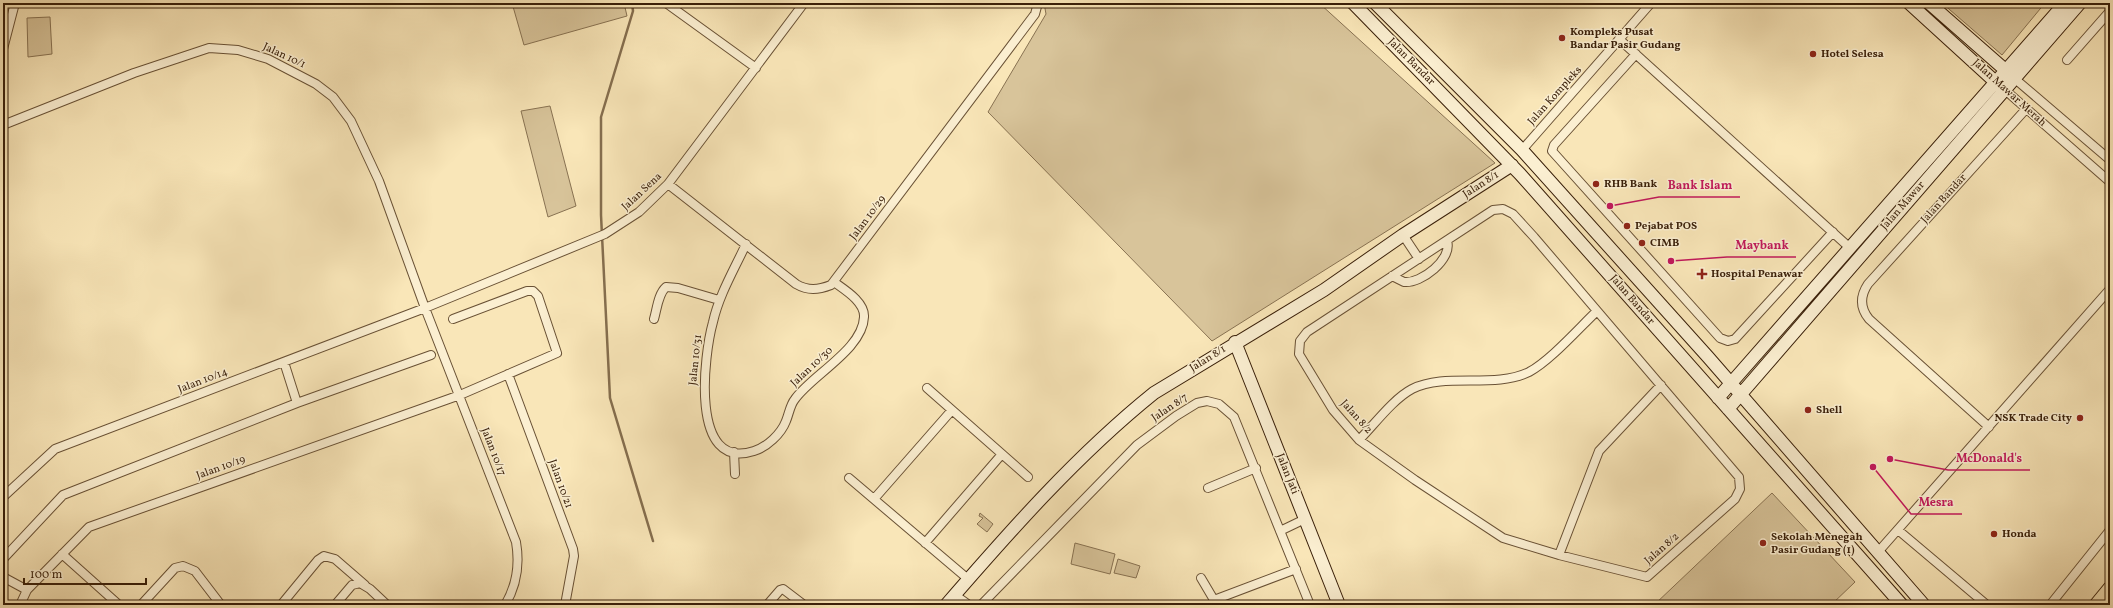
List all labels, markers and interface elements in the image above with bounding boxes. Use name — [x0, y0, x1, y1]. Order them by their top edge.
place label: Kompleks Pusat Bandar Pasir Gudang — [1570, 25, 1680, 53]
marker: Kompleks Pusat Bandar Pasir Gudang — [1557, 33, 1567, 43]
street label: Jalan Bandar — [1384, 35, 1438, 89]
street label: Jalan 10/1 — [260, 40, 308, 72]
place label: Hotel Selesa — [1821, 47, 1884, 62]
marker: Hotel Selesa — [1808, 49, 1818, 59]
street label: Jalan Mawar Merah — [1969, 56, 2050, 131]
street label: Jalan Kompleks — [1524, 63, 1586, 129]
street label: Jalan 8/1 — [1460, 168, 1502, 202]
street label: Jalan Sena — [619, 169, 666, 215]
street label: Jalan Bandar — [1918, 171, 1971, 227]
callout: Bank Islam — [1659, 173, 1740, 197]
place label: RHB Bank — [1604, 177, 1657, 192]
text: Bank Islam — [1668, 178, 1733, 194]
street label: Jalan Mawar — [1877, 178, 1929, 234]
marker: RHB Bank — [1591, 179, 1601, 189]
street label: Jalan 10/29 — [846, 192, 890, 243]
place label: Pejabat POS — [1635, 219, 1697, 234]
marker: Pejabat POS — [1622, 221, 1632, 231]
callout: Maybank — [1727, 233, 1796, 257]
place label: CIMB — [1650, 236, 1679, 251]
marker: CIMB — [1637, 238, 1647, 248]
text: Maybank — [1735, 238, 1789, 254]
place label: Hospital Penawar — [1711, 267, 1804, 282]
marker: Hospital Penawar — [1696, 268, 1708, 280]
street label: Jalan Bandar — [1606, 272, 1658, 329]
street label: Jalan 10/31 — [686, 334, 706, 386]
street label: Jalan 8/1 — [1187, 342, 1229, 376]
street label: Jalan 10/30 — [787, 343, 837, 391]
street label: Jalan 10/14 — [176, 365, 230, 397]
street label: Jalan 8/7 — [1149, 390, 1191, 426]
street label: Jalan 8/2 — [1337, 397, 1376, 438]
place label: Shell — [1816, 403, 1842, 418]
marker: Shell — [1803, 405, 1813, 415]
place label: NSK Trade City — [1994, 411, 2073, 426]
marker: NSK Trade City — [2075, 413, 2085, 423]
street label: Jalan 10/17 — [477, 426, 509, 478]
callout: McDonald's — [1948, 446, 2030, 470]
street label: Jalan Jati — [1272, 451, 1302, 497]
text: McDonald's — [1956, 451, 2023, 467]
street label: Jalan 10/19 — [194, 452, 248, 484]
street label: Jalan 10/21 — [544, 457, 576, 511]
callout: Mesra — [1911, 490, 1962, 514]
text: Mesra — [1918, 495, 1954, 511]
place label: Honda — [2002, 527, 2037, 542]
marker: Honda — [1989, 529, 1999, 539]
street label: Jalan 8/2 — [1641, 530, 1683, 568]
place label: Sekolah Menegah Pasir Gudang (1) — [1771, 530, 1863, 558]
marker: Sekolah Menegah Pasir Gudang (1) — [1758, 538, 1768, 548]
scale bar — [24, 560, 146, 586]
text: 100 m — [30, 567, 63, 583]

